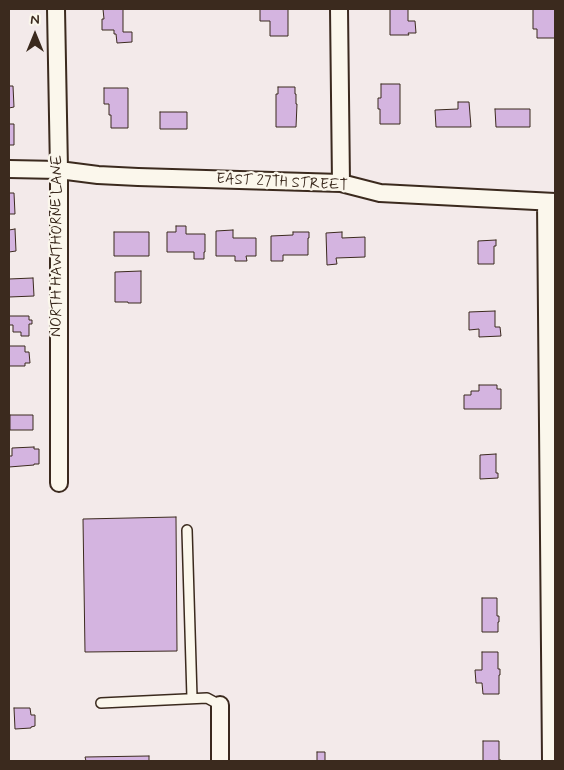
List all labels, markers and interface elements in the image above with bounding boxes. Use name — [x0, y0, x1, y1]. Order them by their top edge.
north arrow — [10, 10, 60, 60]
text: N — [30, 11, 40, 29]
street label: NORTH HAWTHORNE LANE — [49, 155, 67, 337]
street label: EAST 27TH STREET — [216, 171, 348, 195]

